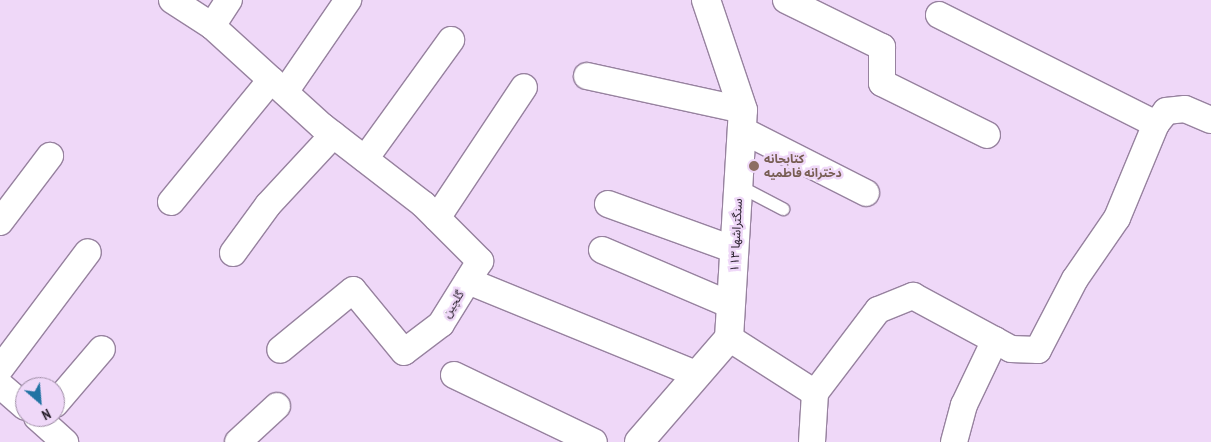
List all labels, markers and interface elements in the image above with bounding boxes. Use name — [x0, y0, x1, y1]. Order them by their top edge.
place label: کتابحانه دخترانه فاطمیه — [764, 152, 842, 180]
marker: کتابحانه دخترانه فاطمیه — [748, 160, 760, 172]
street label: سنگتراشها ۱۱۳ — [727, 198, 745, 272]
street label: گلچین — [439, 288, 467, 320]
north arrow — [15, 377, 65, 427]
text: N — [39, 405, 54, 424]

